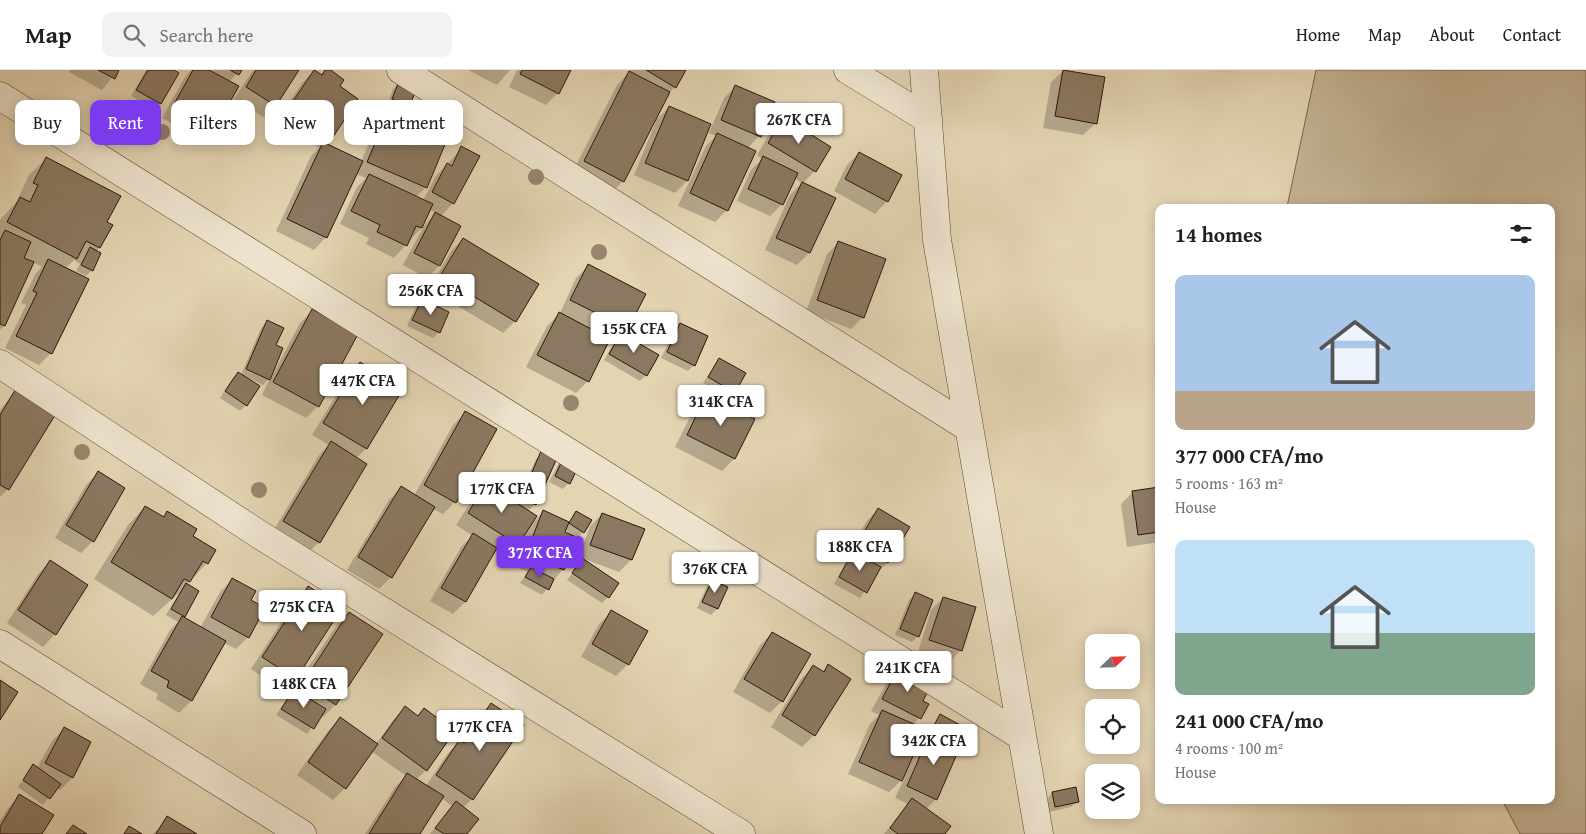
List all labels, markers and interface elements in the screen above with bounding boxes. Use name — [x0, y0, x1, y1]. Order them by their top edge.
search box — [102, 12, 452, 57]
text: Map — [25, 17, 72, 52]
icon: search — [120, 21, 148, 49]
text: Search here — [160, 21, 253, 49]
text: Home — [1296, 21, 1340, 48]
text: Map — [1368, 21, 1401, 48]
text: About — [1429, 21, 1475, 48]
text: Contact — [1503, 21, 1561, 48]
chip: Buy — [15, 100, 80, 145]
chip: Rent — [90, 100, 161, 145]
chip: Filters — [171, 100, 255, 145]
chip: New — [265, 100, 334, 145]
chip: Apartment — [344, 100, 463, 145]
pin: 267K CFA — [747, 102, 851, 145]
text: 267K CFA — [767, 107, 831, 131]
text: 14 homes — [1175, 219, 1262, 250]
icon: filters — [1507, 220, 1535, 248]
pin: 256K CFA — [379, 274, 483, 316]
text: 256K CFA — [399, 278, 463, 302]
icon: home — [1310, 307, 1400, 397]
pin: 155K CFA — [582, 312, 686, 354]
text: 155K CFA — [602, 316, 666, 340]
pin: 447K CFA — [311, 364, 415, 406]
text: 447K CFA — [331, 368, 395, 392]
pin: 314K CFA — [669, 384, 773, 427]
text: 314K CFA — [689, 389, 753, 413]
text: 377 000 CFA/mo — [1175, 440, 1323, 471]
text: 5 rooms · 163 m² — [1175, 471, 1283, 495]
pin: 177K CFA — [450, 472, 554, 514]
text: 177K CFA — [470, 476, 534, 500]
text: House — [1175, 495, 1216, 519]
pin: 188K CFA — [808, 530, 912, 572]
text: 188K CFA — [828, 534, 892, 558]
pin: 377K CFA — [488, 536, 592, 578]
text: 377K CFA — [508, 540, 572, 564]
pin: 376K CFA — [663, 552, 767, 594]
text: 376K CFA — [683, 556, 747, 580]
icon: home — [1310, 572, 1400, 662]
pin: 275K CFA — [250, 590, 354, 632]
text: 275K CFA — [270, 594, 334, 618]
north arrow — [1085, 634, 1140, 689]
map controls — [1085, 634, 1140, 819]
pin: 241K CFA — [856, 650, 960, 693]
text: 241K CFA — [876, 655, 940, 679]
pin: 148K CFA — [252, 666, 356, 709]
text: 148K CFA — [272, 671, 336, 695]
button: locate — [1085, 699, 1140, 754]
text: 241 000 CFA/mo — [1175, 705, 1323, 736]
pin: 177K CFA — [428, 710, 532, 752]
text: 177K CFA — [448, 714, 512, 738]
pin: 342K CFA — [882, 724, 986, 766]
text: 342K CFA — [902, 728, 966, 752]
text: 4 rooms · 100 m² — [1175, 736, 1283, 760]
text: House — [1175, 760, 1216, 784]
button: layers — [1085, 764, 1140, 819]

